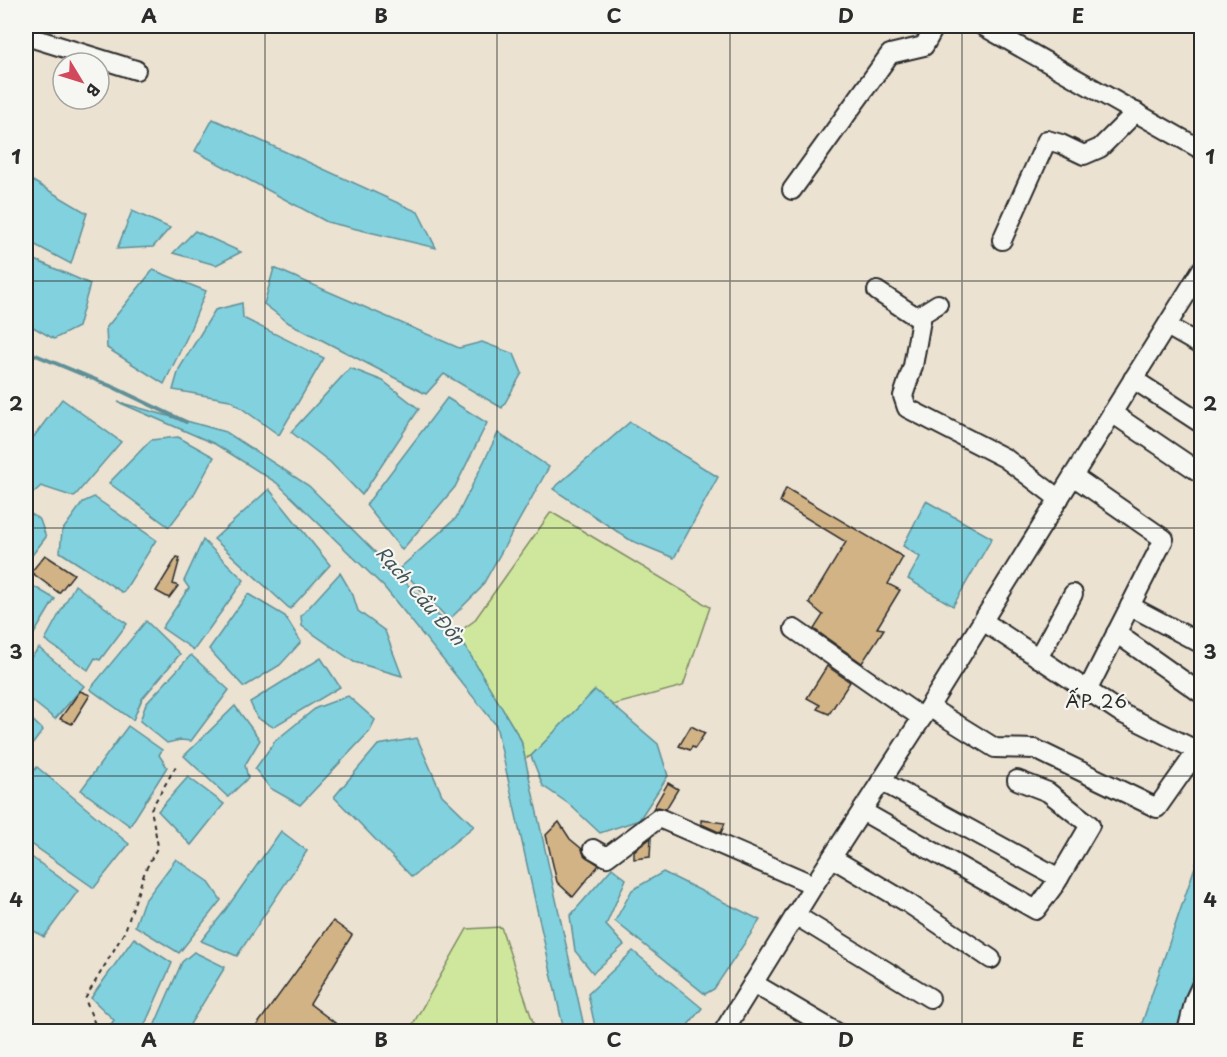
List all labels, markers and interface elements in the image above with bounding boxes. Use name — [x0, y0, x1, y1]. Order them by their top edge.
text: A — [141, 0, 157, 30]
text: B — [374, 0, 388, 30]
text: C — [606, 0, 622, 30]
text: D — [838, 0, 854, 30]
text: E — [1072, 0, 1084, 30]
north arrow — [51, 51, 111, 111]
text: B — [81, 79, 106, 103]
text: 1 — [11, 141, 21, 171]
text: 1 — [1205, 141, 1215, 171]
text: 2 — [9, 388, 23, 418]
text: 2 — [1203, 388, 1217, 418]
water label: Rạch Cầu Đồn — [370, 539, 473, 651]
text: 3 — [9, 636, 23, 666]
text: 3 — [1203, 636, 1217, 666]
district label: ẤP 26 — [1066, 687, 1128, 714]
text: 4 — [9, 884, 23, 914]
text: 4 — [1203, 884, 1217, 914]
text: A — [141, 1024, 157, 1054]
text: B — [374, 1024, 388, 1054]
text: C — [606, 1024, 622, 1054]
text: D — [838, 1024, 854, 1054]
text: E — [1072, 1024, 1084, 1054]

